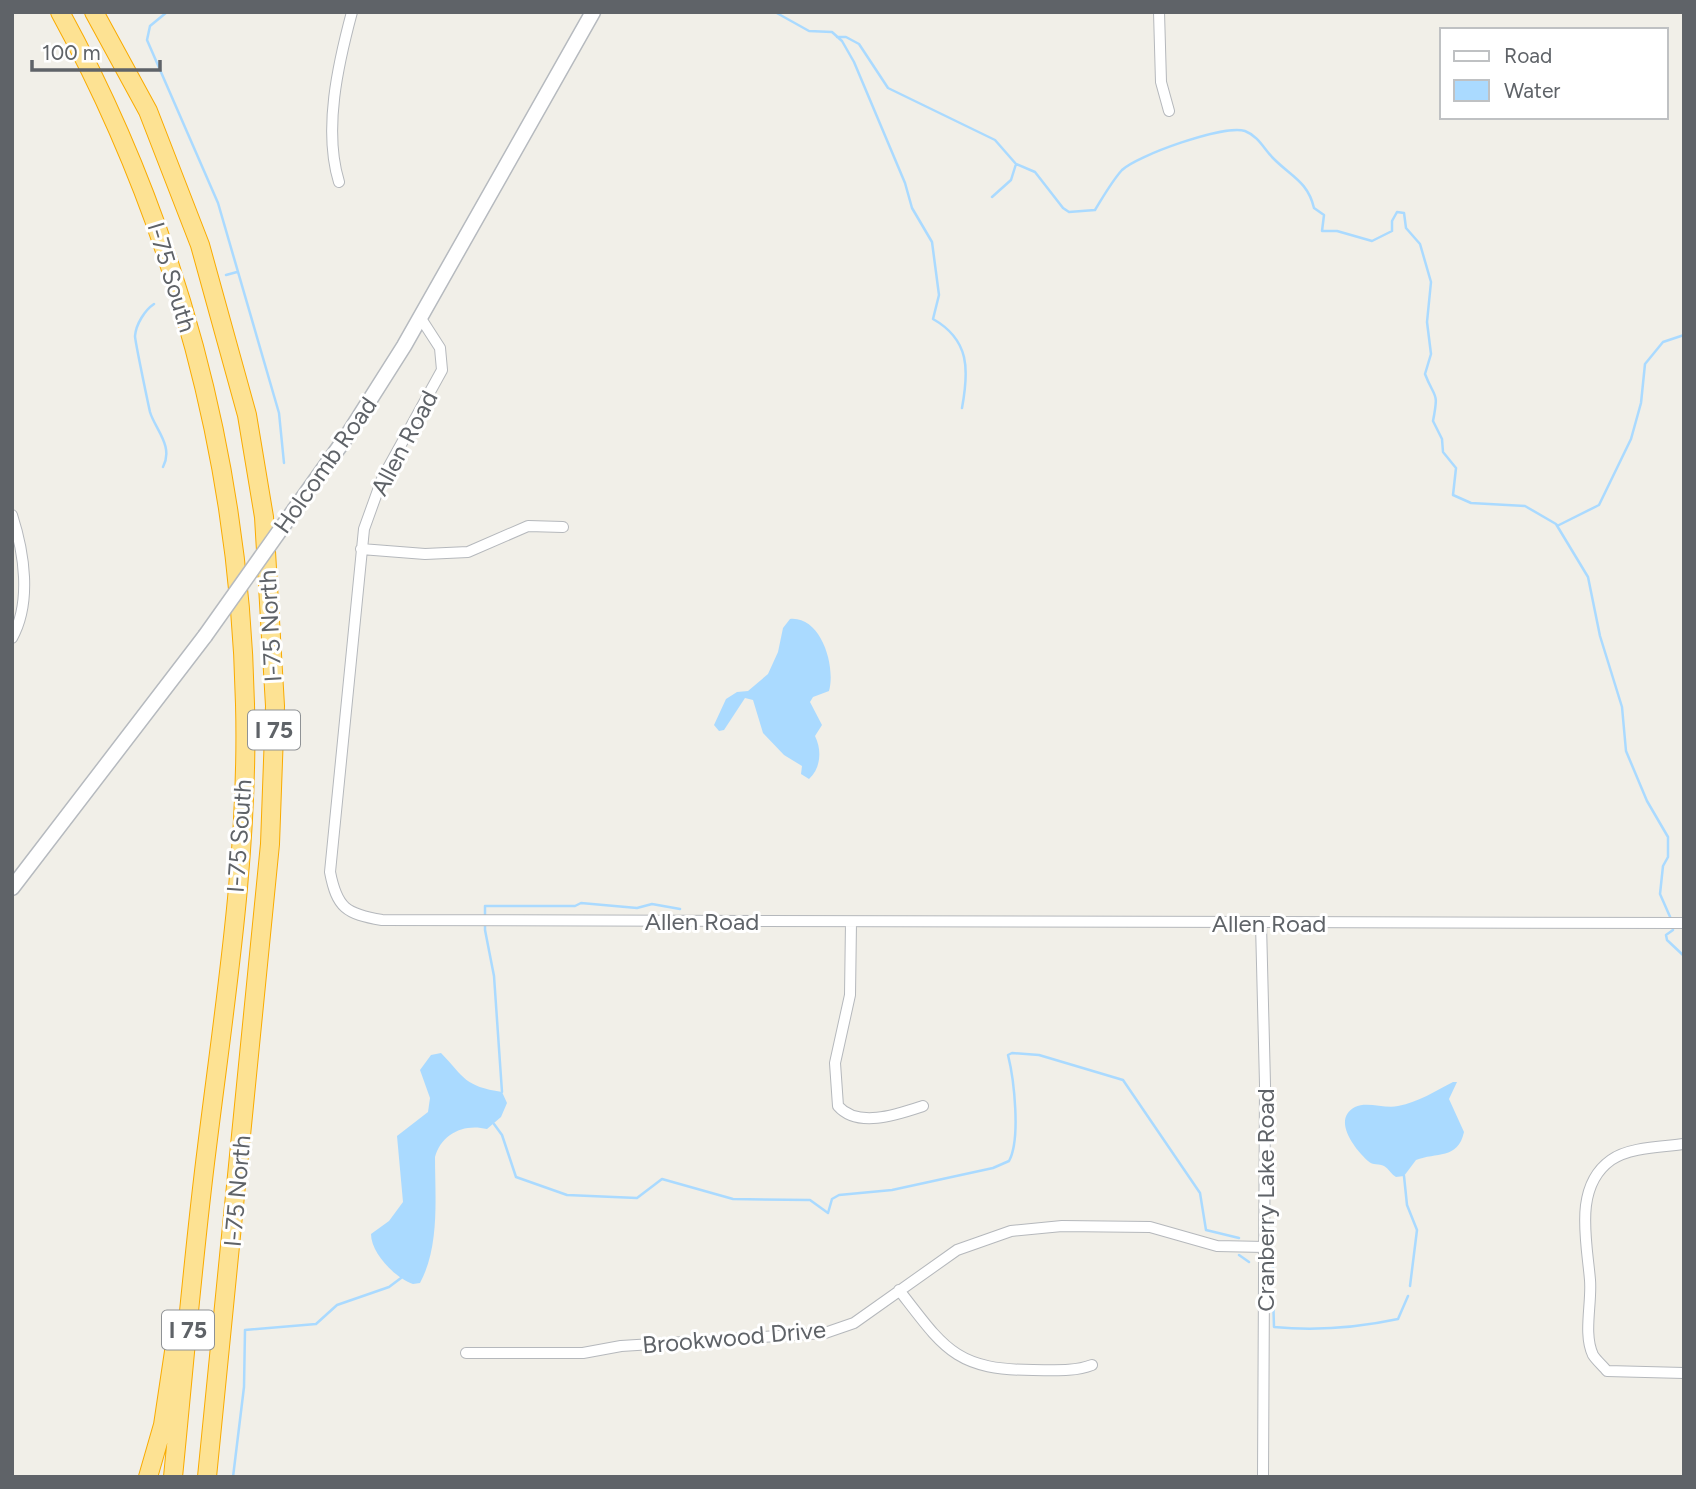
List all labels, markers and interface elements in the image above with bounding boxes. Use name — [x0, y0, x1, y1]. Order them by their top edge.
scale bar — [32, 28, 159, 72]
legend — [1440, 28, 1668, 119]
text: 100 m — [42, 40, 101, 65]
text: Road — [1504, 43, 1552, 68]
text: Water — [1504, 78, 1560, 103]
street label: I-75 South — [142, 218, 202, 336]
street label: Allen Road — [364, 386, 444, 500]
street label: Holcomb Road — [267, 391, 383, 539]
street label: I-75 North — [253, 569, 287, 683]
road number: I 75 — [248, 710, 300, 750]
street label: I-75 South — [221, 778, 257, 894]
street label: Allen Road — [645, 907, 759, 936]
street label: Allen Road — [1212, 909, 1326, 938]
street label: Cranberry Lake Road — [1251, 1088, 1280, 1312]
street label: I-75 North — [218, 1134, 256, 1248]
road number: I 75 — [162, 1310, 214, 1350]
street label: Brookwood Drive — [641, 1315, 827, 1359]

